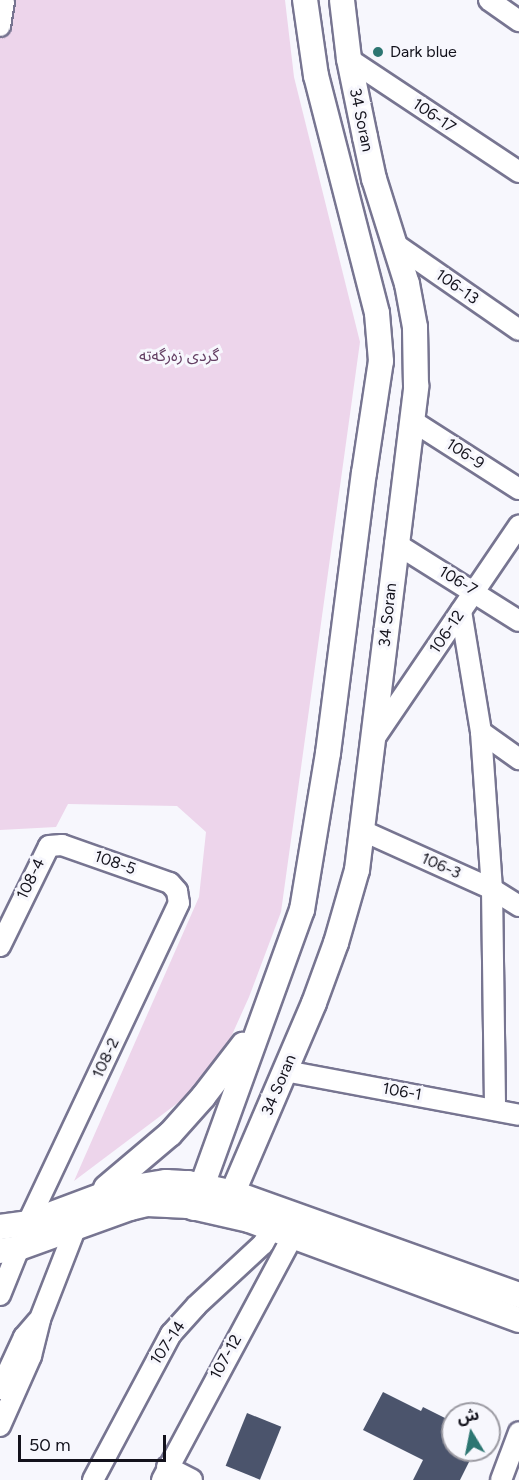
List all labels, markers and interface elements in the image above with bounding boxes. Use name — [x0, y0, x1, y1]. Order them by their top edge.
place label: Dark blue — [390, 42, 457, 62]
marker: Dark blue — [371, 45, 385, 59]
street label: 34 Soran — [345, 87, 377, 153]
street label: 106-17 — [409, 95, 459, 137]
street label: 106-13 — [432, 265, 482, 309]
park label: گردی زەرگەتە — [139, 346, 219, 366]
street label: 106-9 — [442, 435, 488, 473]
street label: 106-7 — [435, 562, 481, 600]
street label: 34 Soran — [375, 582, 401, 648]
street label: 106-12 — [426, 607, 468, 657]
street label: 108-5 — [92, 847, 138, 879]
street label: 106-3 — [418, 849, 464, 883]
street label: 108-4 — [13, 855, 49, 903]
street label: 108-2 — [88, 1035, 124, 1081]
street label: 34 Soran — [258, 1052, 300, 1118]
street label: 106-1 — [381, 1079, 423, 1105]
street label: 107-14 — [146, 1317, 190, 1369]
street label: 107-12 — [206, 1331, 246, 1383]
north arrow — [441, 1402, 501, 1462]
text: ش — [456, 1404, 481, 1427]
scale bar — [21, 1423, 170, 1461]
text: 50 m — [29, 1434, 71, 1456]

